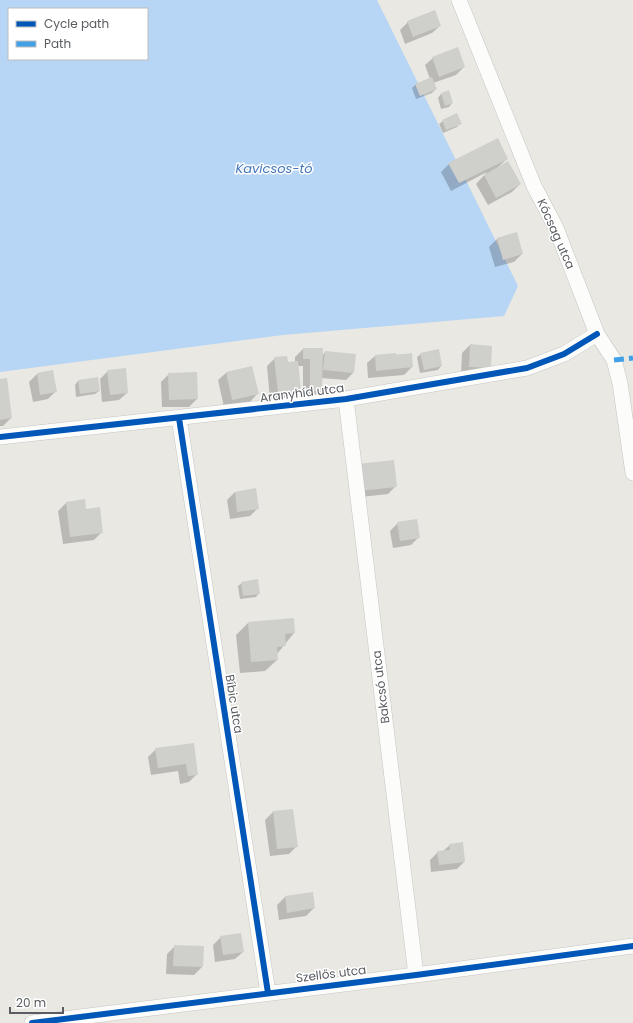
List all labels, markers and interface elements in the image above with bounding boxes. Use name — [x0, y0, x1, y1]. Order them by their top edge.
legend — [8, 8, 148, 60]
text: Cycle path — [44, 15, 109, 32]
text: Path — [44, 35, 71, 52]
water label: Kavicsos-tó — [235, 159, 313, 178]
street label: Kócsag utca — [533, 196, 580, 272]
street label: Aranyhíd utca — [259, 379, 345, 406]
street label: Bakcsó utca — [368, 650, 393, 725]
street label: Bíbic utca — [221, 673, 248, 735]
street label: Szellős utca — [295, 961, 367, 986]
scale bar — [10, 989, 63, 1015]
text: 20 m — [16, 994, 46, 1011]

